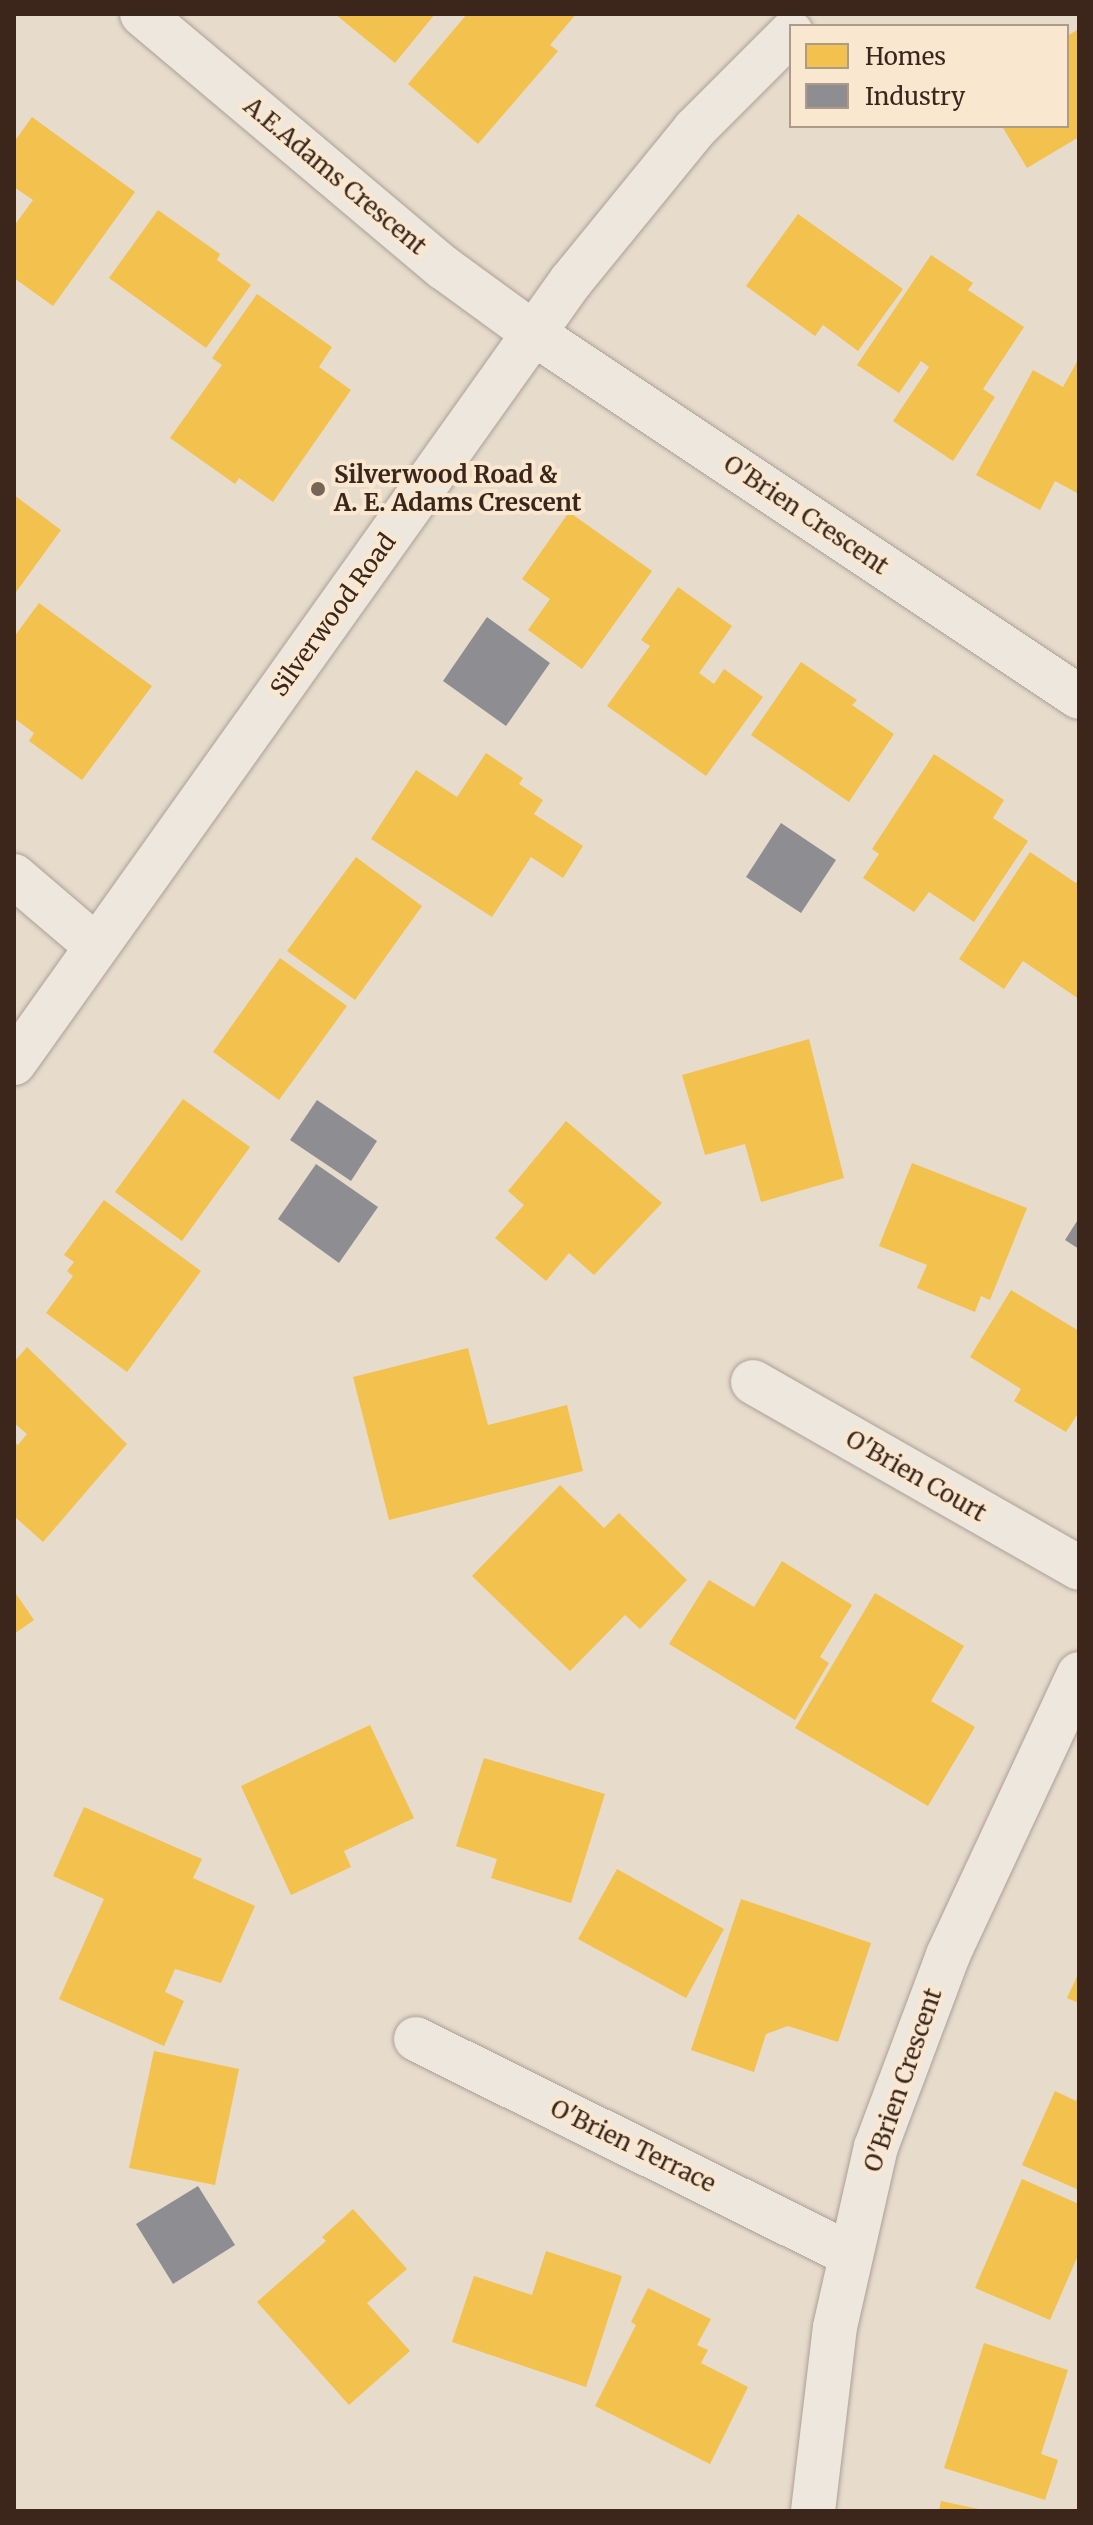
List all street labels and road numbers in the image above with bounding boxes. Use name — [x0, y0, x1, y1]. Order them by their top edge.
street label: A.E.Adams Crescent — [238, 91, 432, 261]
street label: O'Brien Crescent — [718, 449, 894, 581]
street label: Silverwood Road — [264, 528, 402, 702]
street label: O'Brien Court — [841, 1424, 991, 1528]
street label: O'Brien Crescent — [858, 1984, 948, 2176]
street label: O'Brien Terrace — [546, 2094, 720, 2198]

